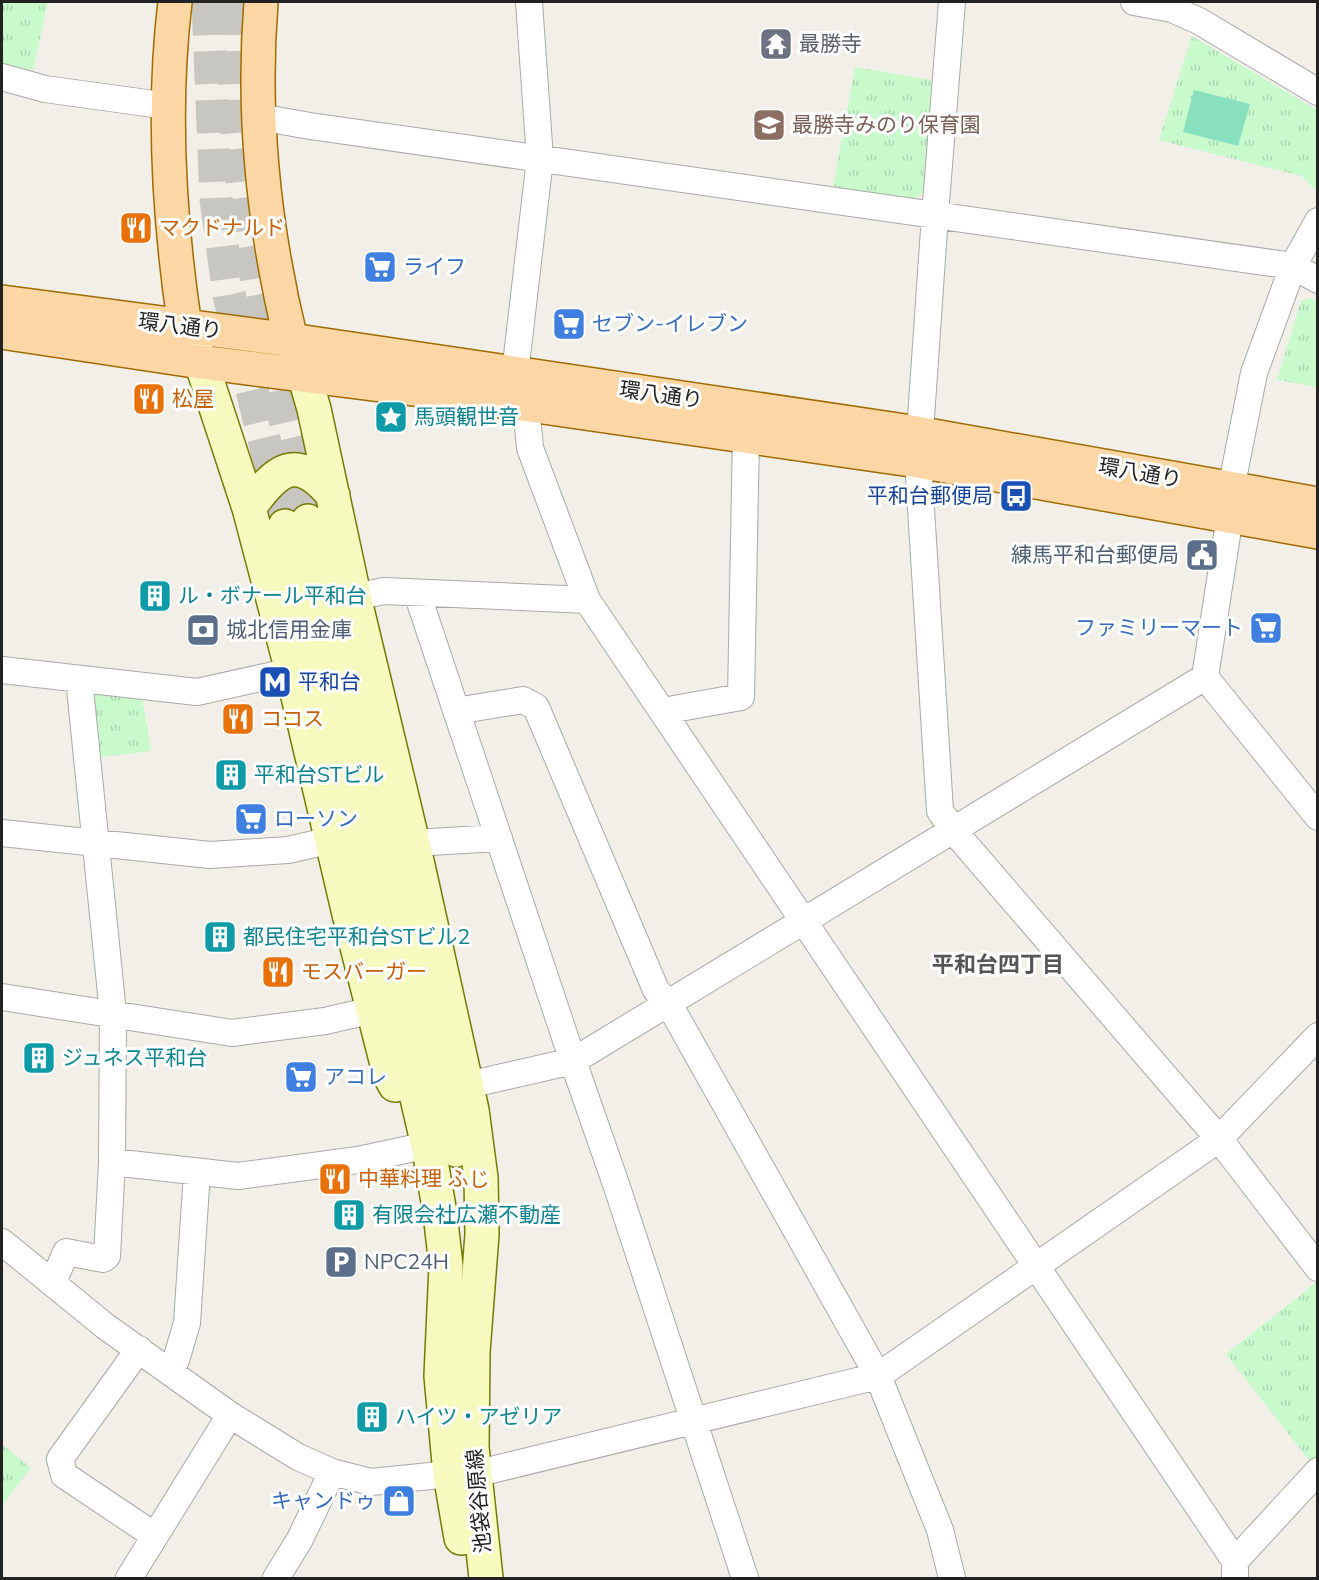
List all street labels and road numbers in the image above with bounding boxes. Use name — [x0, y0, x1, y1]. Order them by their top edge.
street label: 環八通り — [137, 307, 223, 343]
street label: 環八通り — [618, 375, 705, 413]
street label: 環八通り — [1097, 452, 1184, 492]
street label: 池袋谷原線 — [460, 1448, 496, 1555]

